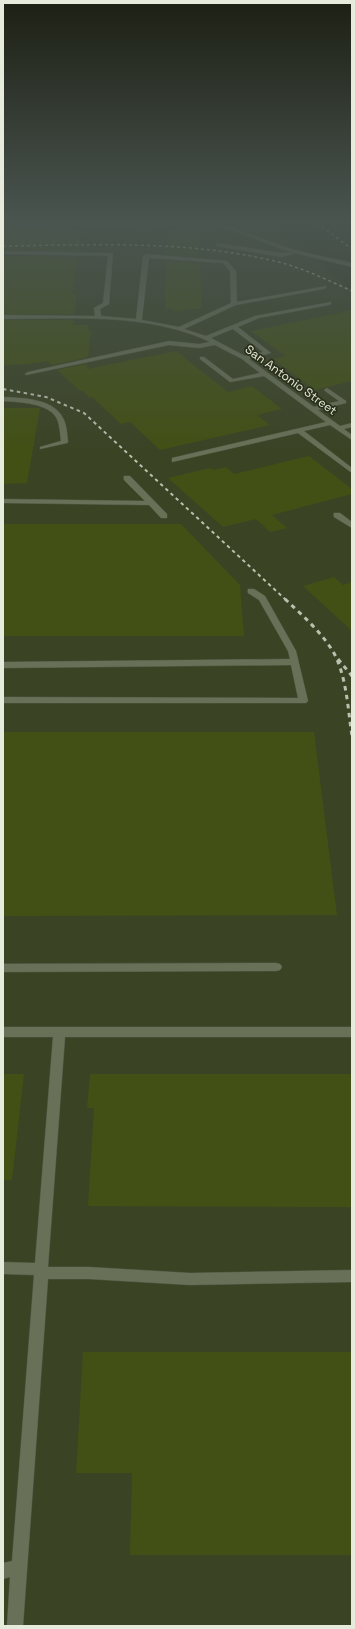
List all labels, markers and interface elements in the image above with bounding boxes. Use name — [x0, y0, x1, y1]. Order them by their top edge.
street label: San Antonio Street — [242, 341, 340, 419]

